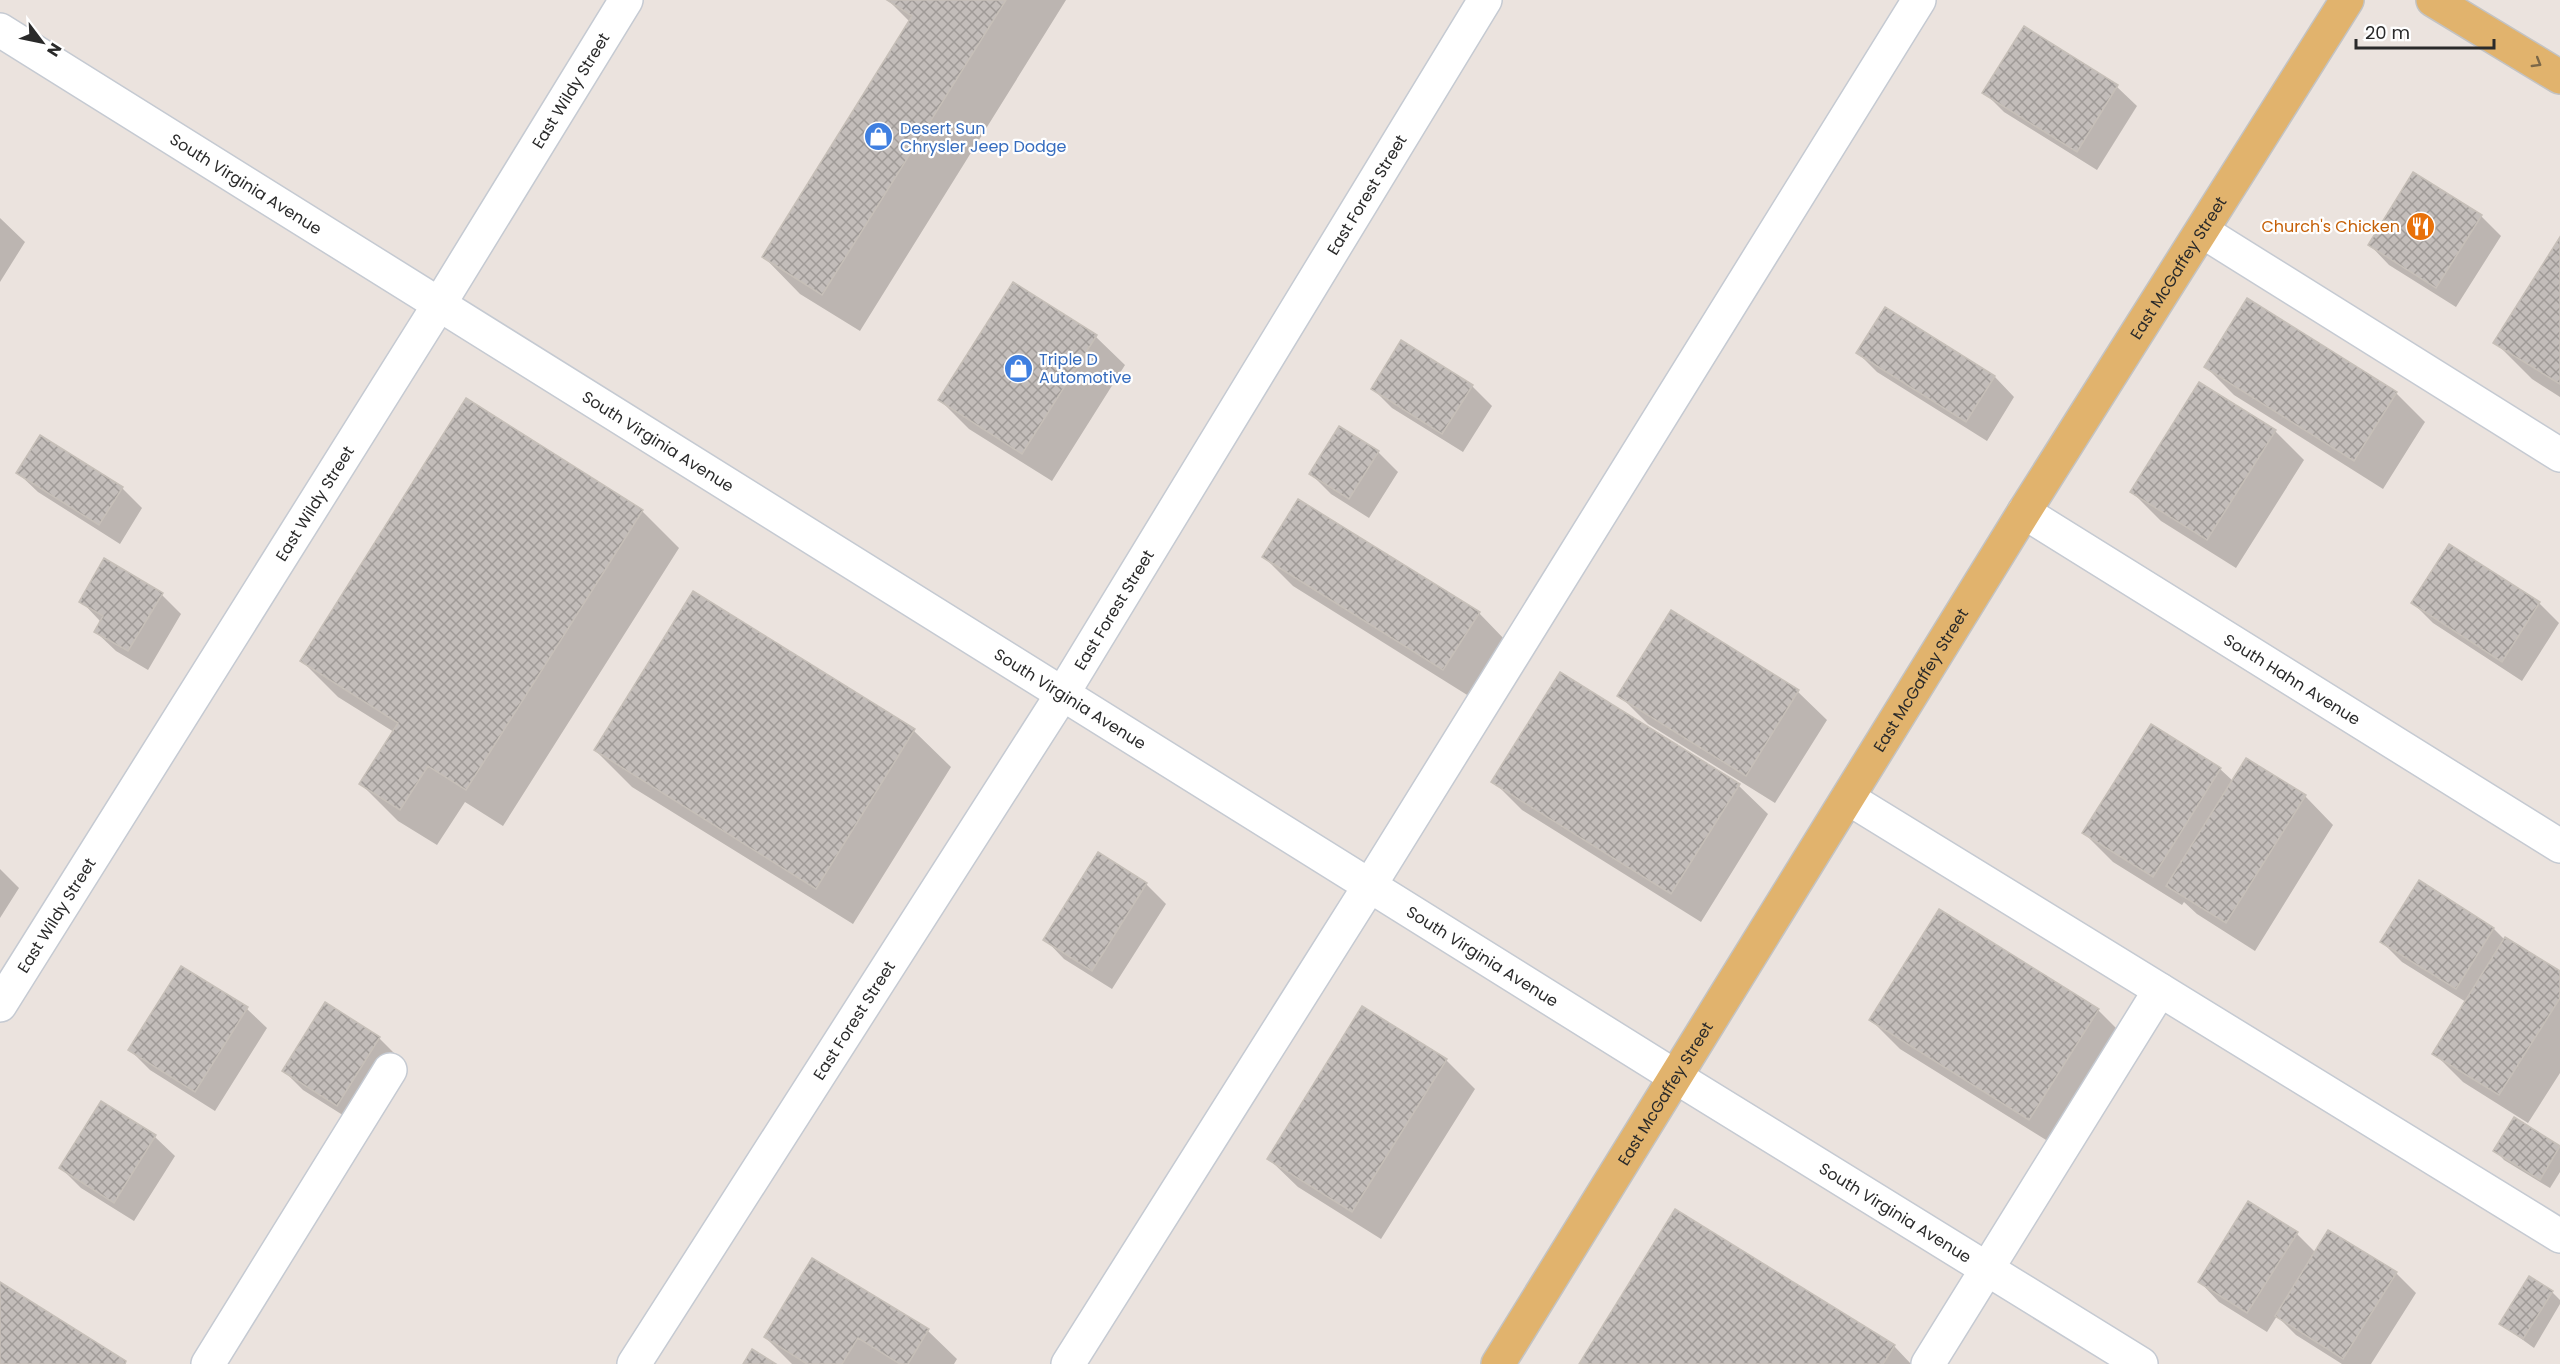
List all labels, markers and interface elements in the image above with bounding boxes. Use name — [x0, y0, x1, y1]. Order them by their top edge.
north arrow — [12, 12, 72, 72]
scale bar — [2356, 12, 2494, 50]
text: 20 m — [2365, 20, 2410, 45]
street label: East Wildy Street — [526, 28, 615, 153]
text: N — [41, 38, 67, 61]
one-way arrow — [2531, 56, 2541, 68]
place label: Desert Sun Chrysler Jeep Dodge — [900, 117, 1067, 158]
shop icon: Desert Sun Chrysler Jeep Dodge — [863, 121, 895, 153]
street label: South Virginia Avenue — [166, 127, 326, 240]
street label: East Forest Street — [1321, 130, 1412, 259]
street label: East McGaffey Street — [2124, 192, 2232, 344]
restaurant icon: Church's Chicken — [2405, 210, 2437, 242]
place label: Church's Chicken — [2261, 215, 2400, 238]
place label: Triple D Automotive — [1039, 348, 1132, 389]
shop icon: Triple D Automotive — [1002, 352, 1034, 384]
street label: South Virginia Avenue — [578, 385, 739, 497]
street label: East Wildy Street — [270, 441, 359, 565]
street label: East Forest Street — [1068, 545, 1159, 674]
street label: East McGaffey Street — [1867, 604, 1974, 756]
street label: South Hahn Avenue — [2219, 628, 2365, 730]
street label: South Virginia Avenue — [990, 642, 1151, 755]
street label: East Wildy Street — [11, 853, 101, 977]
street label: South Virginia Avenue — [1402, 900, 1563, 1012]
street label: East Forest Street — [807, 956, 900, 1084]
street label: East McGaffey Street — [1612, 1017, 1718, 1170]
street label: South Virginia Avenue — [1815, 1157, 1976, 1268]

